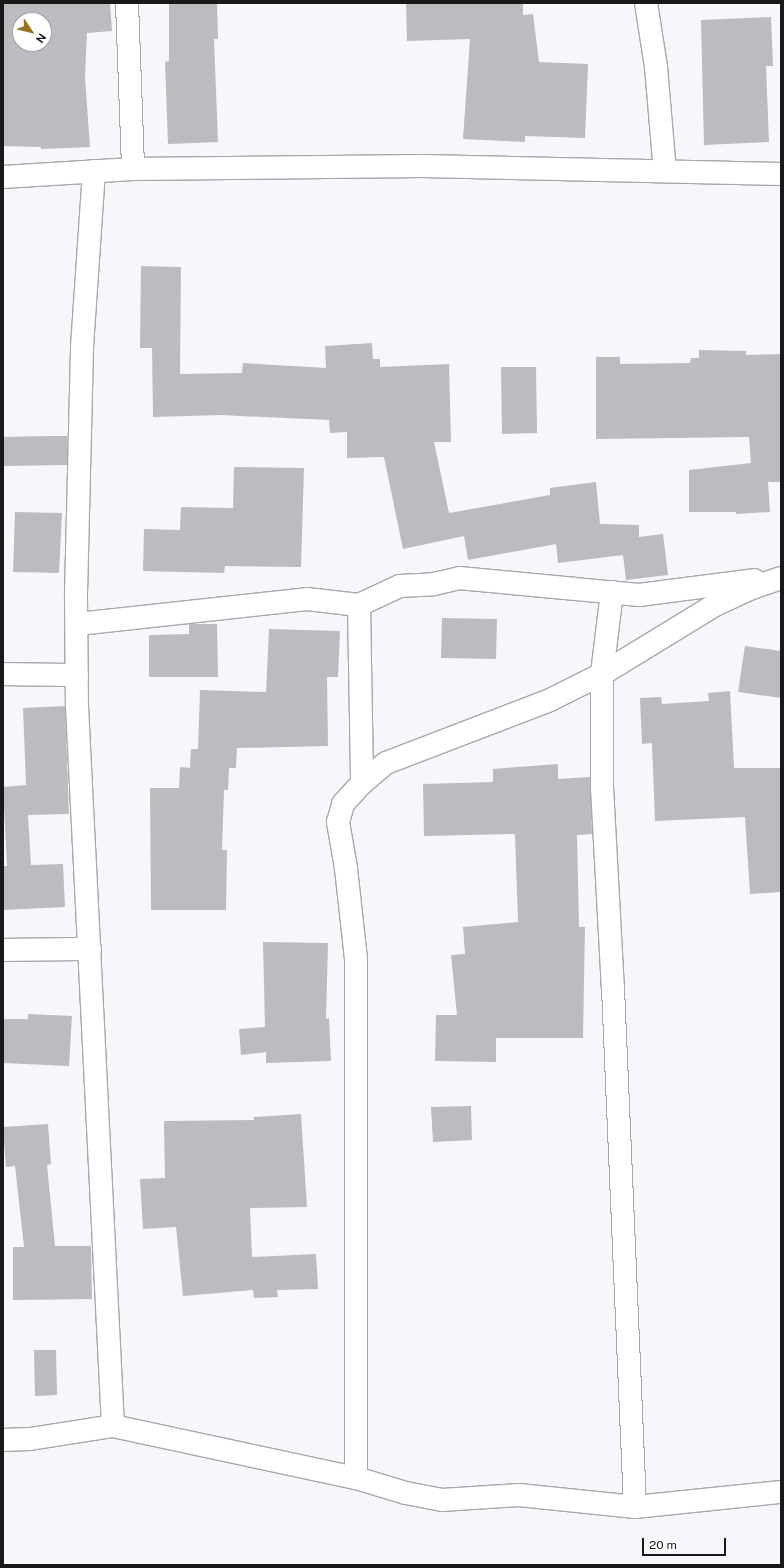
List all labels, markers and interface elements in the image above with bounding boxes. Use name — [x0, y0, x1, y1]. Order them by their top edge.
north arrow — [12, 12, 52, 52]
text: N — [34, 31, 48, 45]
scale bar — [644, 1530, 728, 1556]
text: 20 m — [649, 1538, 677, 1552]

